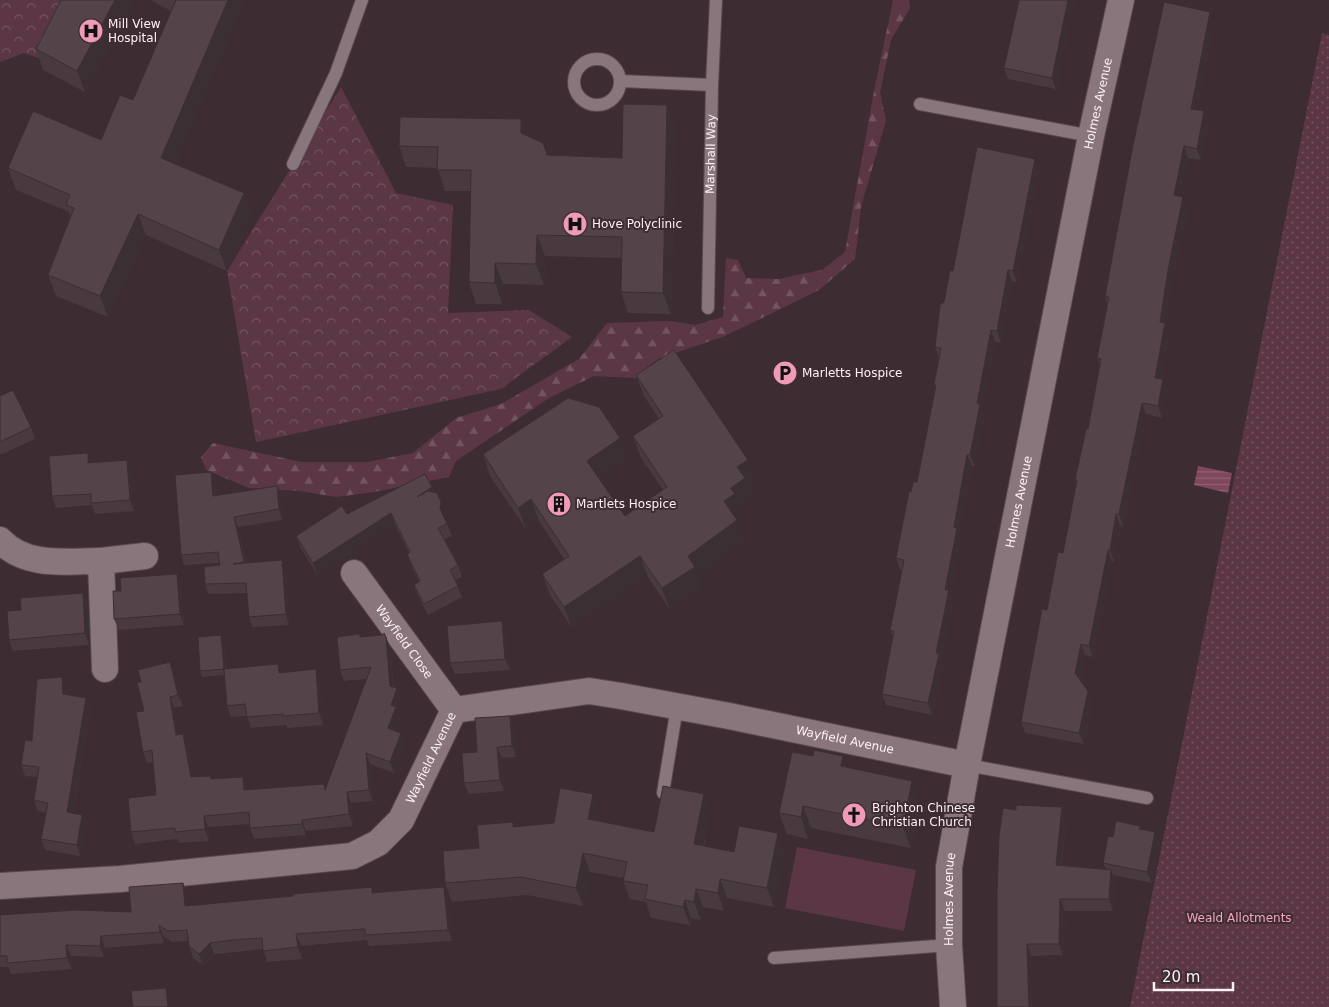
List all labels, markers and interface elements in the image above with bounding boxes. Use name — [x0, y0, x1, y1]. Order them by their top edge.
place label: Mill View Hospital — [108, 17, 161, 45]
hospital icon: Mill View Hospital — [78, 18, 104, 44]
street label: Holmes Avenue — [1082, 56, 1115, 151]
street label: Marshall Way — [703, 114, 718, 194]
hospital icon: Hove Polyclinic — [562, 211, 588, 237]
place label: Hove Polyclinic — [592, 217, 682, 231]
parking icon: Marletts Hospice — [772, 360, 798, 386]
place label: Marletts Hospice — [802, 366, 902, 380]
street label: Holmes Avenue — [1003, 455, 1035, 549]
building icon: Martlets Hospice — [546, 491, 572, 517]
place label: Martlets Hospice — [576, 497, 676, 511]
street label: Wayfield Close — [373, 602, 436, 681]
street label: Wayfield Avenue — [403, 710, 459, 806]
street label: Wayfield Avenue — [795, 723, 895, 757]
place label: Brighton Chinese Christian Church — [872, 801, 975, 829]
church icon: Brighton Chinese Christian Church — [841, 802, 867, 828]
street label: Holmes Avenue — [942, 851, 958, 946]
park label: Weald Allotments — [1186, 911, 1292, 925]
scale bar — [1154, 960, 1233, 992]
text: 20 m — [1162, 968, 1200, 986]

